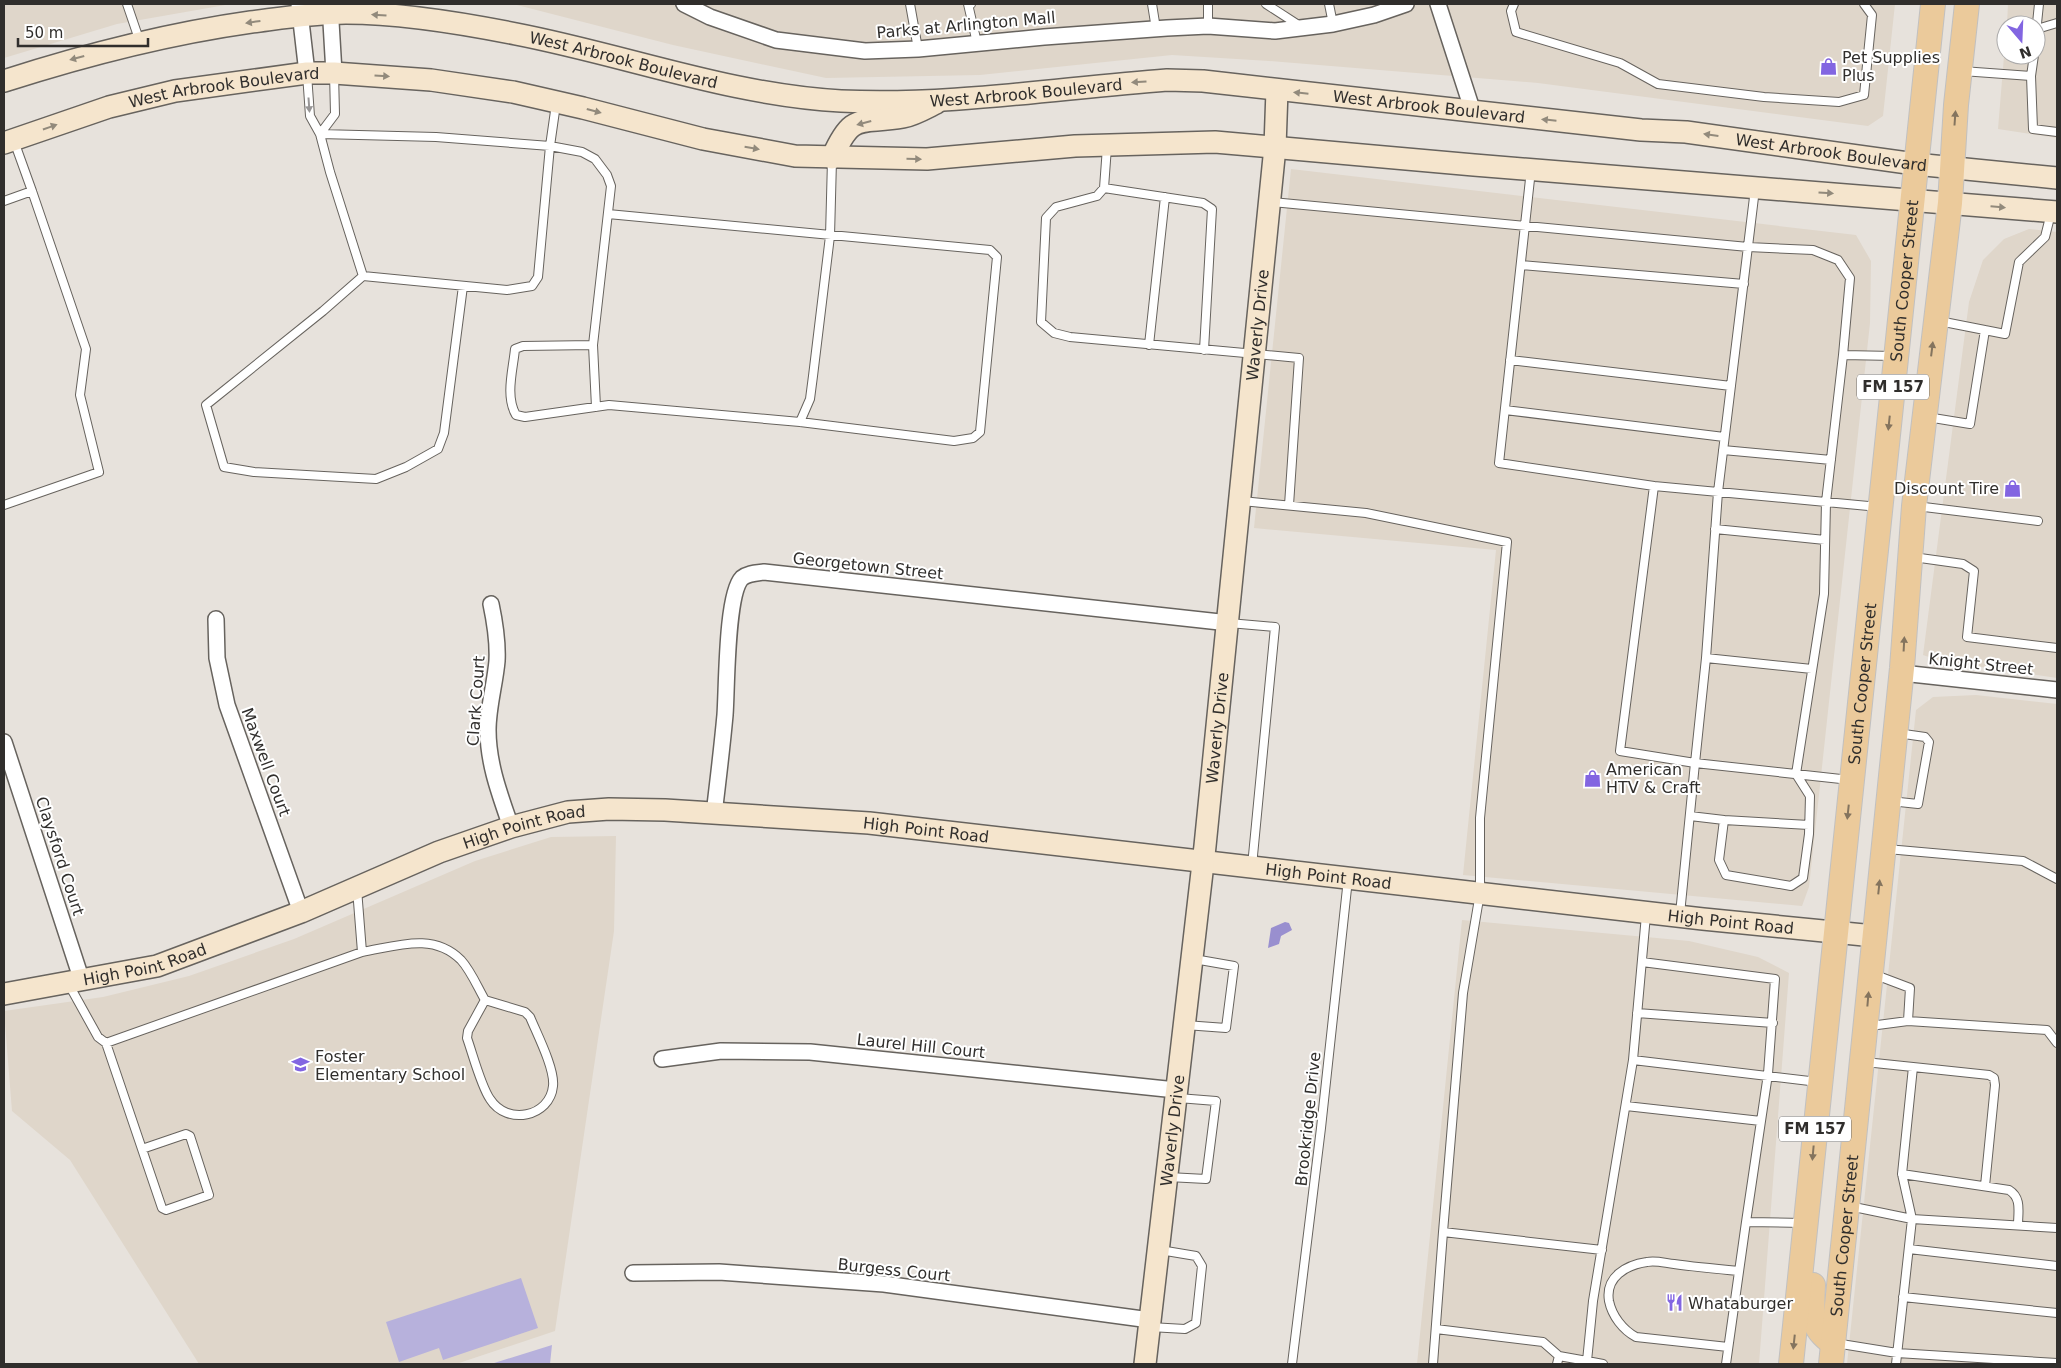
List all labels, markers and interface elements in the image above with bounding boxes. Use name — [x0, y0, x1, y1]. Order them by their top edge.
street label: Parks at Arlington Mall — [876, 8, 1056, 42]
one-way arrow — [370, 10, 386, 18]
scale bar — [18, 15, 148, 47]
north arrow — [1996, 15, 2046, 65]
one-way arrow — [245, 18, 261, 26]
text: 50 m — [25, 24, 63, 42]
street label: West Arbrook Boulevard — [528, 27, 720, 92]
text: N — [2017, 43, 2033, 62]
place label: Pet Supplies Plus — [1842, 48, 1940, 85]
one-way arrow — [70, 54, 85, 62]
shop icon: Pet Supplies Plus — [1818, 56, 1838, 76]
street label: West Arbrook Boulevard — [127, 63, 320, 111]
one-way arrow — [375, 73, 391, 81]
street label: West Arbrook Boulevard — [929, 74, 1123, 110]
one-way arrow — [1131, 78, 1147, 86]
street label: West Arbrook Boulevard — [1332, 86, 1526, 126]
one-way arrow — [1293, 89, 1309, 97]
one-way arrow — [306, 97, 314, 113]
one-way arrow — [587, 107, 602, 115]
one-way arrow — [1952, 110, 1960, 126]
one-way arrow — [1541, 116, 1557, 124]
one-way arrow — [856, 119, 871, 127]
one-way arrow — [43, 123, 58, 131]
street label: West Arbrook Boulevard — [1734, 130, 1928, 175]
one-way arrow — [1703, 131, 1719, 139]
one-way arrow — [745, 145, 761, 153]
one-way arrow — [906, 155, 922, 163]
one-way arrow — [1818, 189, 1834, 197]
street label: South Cooper Street — [1886, 199, 1922, 363]
one-way arrow — [1991, 203, 2007, 211]
street label: Waverly Drive — [1242, 268, 1272, 382]
one-way arrow — [1928, 341, 1936, 357]
road number: FM 157 — [1857, 374, 1929, 400]
one-way arrow — [1885, 415, 1893, 431]
shop icon: Discount Tire — [2003, 478, 2023, 498]
place label: Discount Tire — [1894, 479, 1999, 498]
street label: Georgetown Street — [792, 549, 944, 583]
street label: South Cooper Street — [1844, 602, 1880, 766]
one-way arrow — [1900, 636, 1908, 652]
street label: Knight Street — [1928, 649, 2034, 679]
street label: Clark Court — [463, 655, 489, 747]
street label: Waverly Drive — [1202, 671, 1232, 785]
street label: Maxwell Court — [238, 705, 294, 819]
place label: American HTV & Craft — [1606, 760, 1701, 797]
shop icon: American HTV & Craft — [1582, 768, 1602, 788]
street label: Claysford Court — [32, 794, 88, 918]
street label: High Point Road — [460, 801, 586, 853]
one-way arrow — [1843, 805, 1851, 821]
street label: High Point Road — [862, 813, 990, 846]
street label: High Point Road — [1264, 859, 1393, 893]
one-way arrow — [1875, 879, 1883, 895]
street label: High Point Road — [1667, 906, 1795, 937]
street label: High Point Road — [82, 939, 209, 989]
one-way arrow — [1864, 991, 1872, 1007]
street label: Laurel Hill Court — [856, 1030, 986, 1062]
place label: Foster Elementary School — [315, 1047, 465, 1084]
street label: Brookridge Drive — [1291, 1051, 1325, 1187]
school or university icon: Foster Elementary School — [291, 1055, 311, 1075]
street label: Waverly Drive — [1156, 1074, 1188, 1187]
road number: FM 157 — [1779, 1116, 1851, 1142]
one-way arrow — [1809, 1146, 1817, 1162]
street label: South Cooper Street — [1826, 1154, 1862, 1318]
street label: Burgess Court — [837, 1255, 951, 1285]
restaurant icon: Whataburger — [1664, 1293, 1684, 1313]
place label: Whataburger — [1688, 1294, 1793, 1313]
one-way arrow — [1790, 1334, 1798, 1350]

